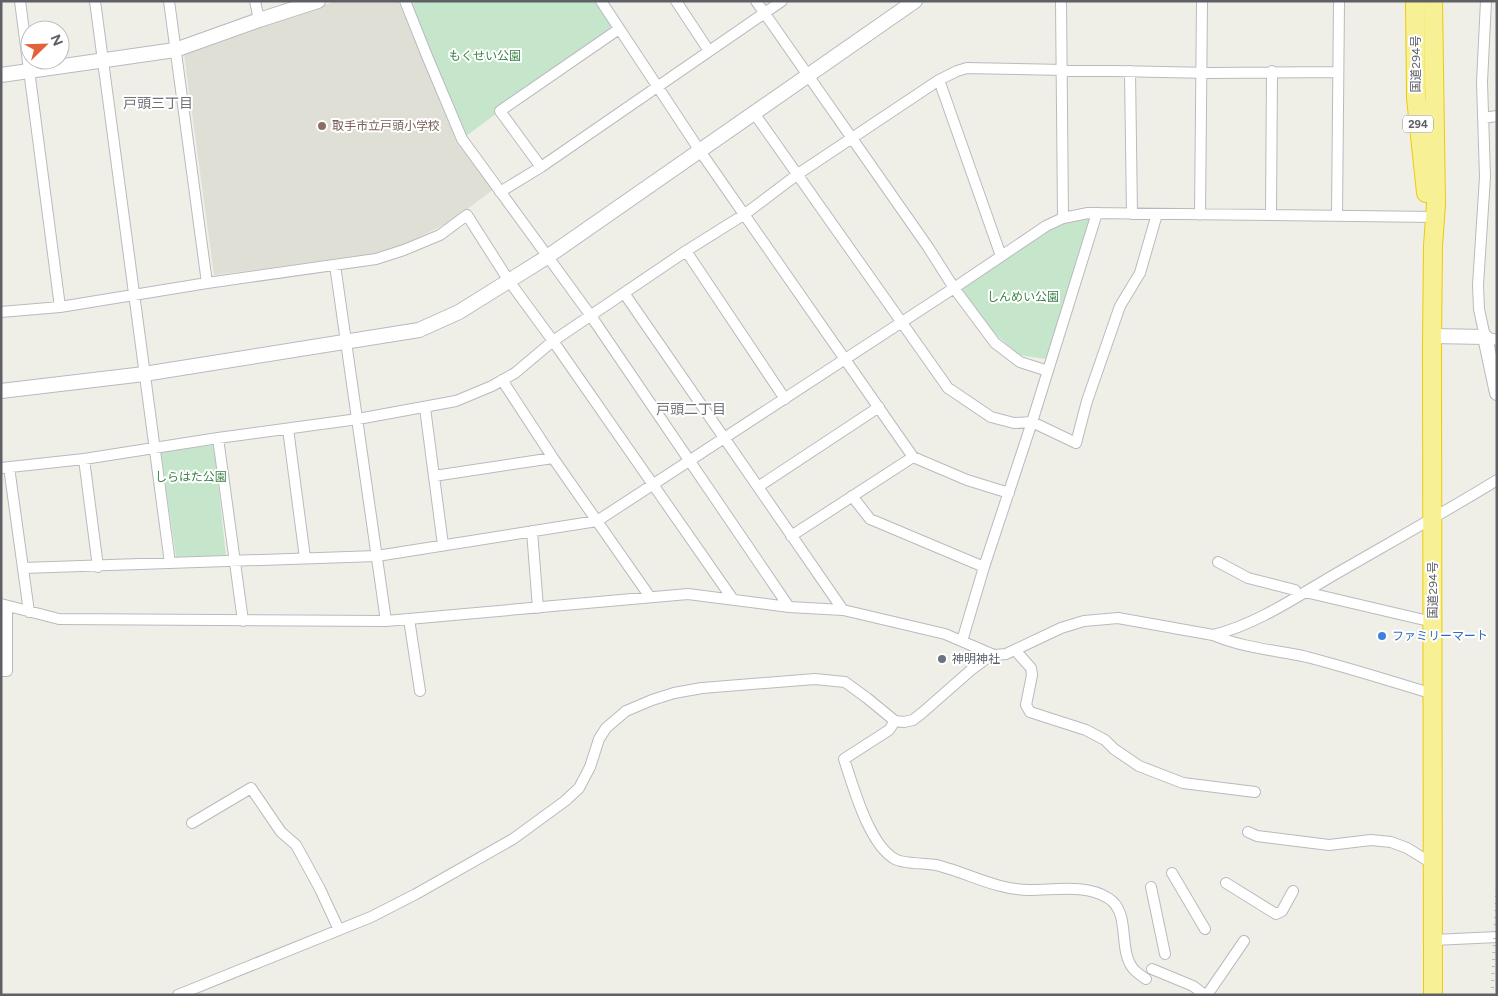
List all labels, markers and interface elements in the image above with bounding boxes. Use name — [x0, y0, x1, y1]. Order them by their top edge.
north arrow — [20, 20, 70, 70]
text: N — [47, 32, 66, 48]
street label: 国道294号 — [1409, 36, 1423, 92]
park label: もくせい公園 — [449, 49, 521, 63]
district label: 戸頭三丁目 — [123, 95, 193, 112]
road number: 294 — [1403, 116, 1433, 132]
place label: 取手市立戸頭小学校 — [332, 119, 440, 133]
marker: 取手市立戸頭小学校 — [316, 120, 328, 132]
park label: しんめい公園 — [987, 290, 1059, 304]
district label: 戸頭二丁目 — [656, 401, 726, 418]
park label: しらはた公園 — [155, 470, 227, 484]
street label: 国道294号 — [1426, 562, 1440, 618]
place label: ファミリーマート — [1392, 629, 1488, 643]
marker: ファミリーマート — [1376, 630, 1388, 642]
place label: 神明神社 — [952, 652, 1000, 666]
marker: 神明神社 — [936, 653, 948, 665]

